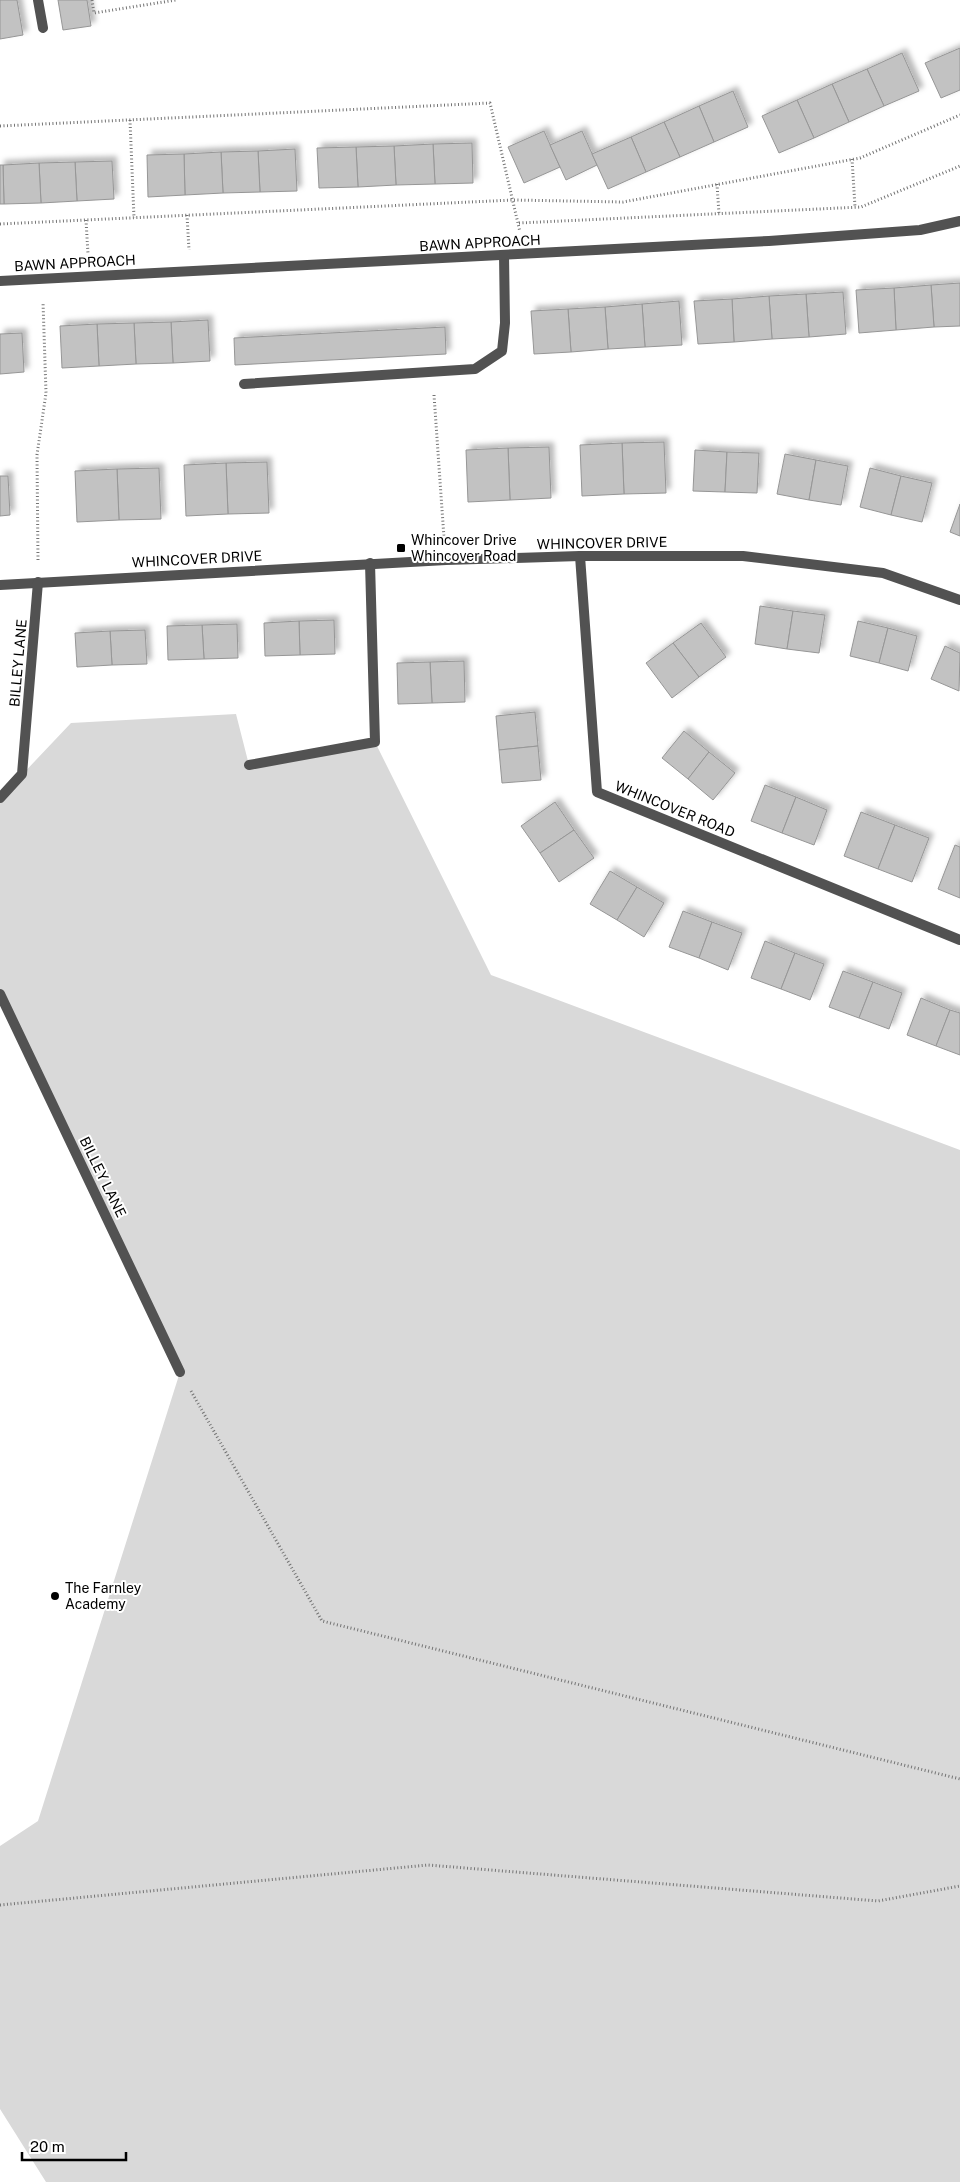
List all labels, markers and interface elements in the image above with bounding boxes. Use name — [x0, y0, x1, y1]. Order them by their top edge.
street label: BAWN APPROACH — [419, 232, 541, 254]
street label: BAWN APPROACH — [14, 252, 136, 274]
place label: Whincover Drive Whincover Road — [411, 532, 517, 564]
street label: WHINCOVER DRIVE — [537, 534, 667, 552]
marker: Whincover Drive Whincover Road — [395, 542, 407, 554]
street label: WHINCOVER DRIVE — [131, 548, 263, 570]
street label: BILLEY LANE — [6, 619, 30, 707]
street label: WHINCOVER ROAD — [613, 778, 737, 840]
street label: BILLEY LANE — [77, 1134, 129, 1220]
place label: The Farnley Academy — [65, 1580, 142, 1612]
marker: The Farnley Academy — [49, 1590, 61, 1602]
scale bar — [22, 2130, 126, 2162]
text: 20 m — [30, 2138, 65, 2155]

